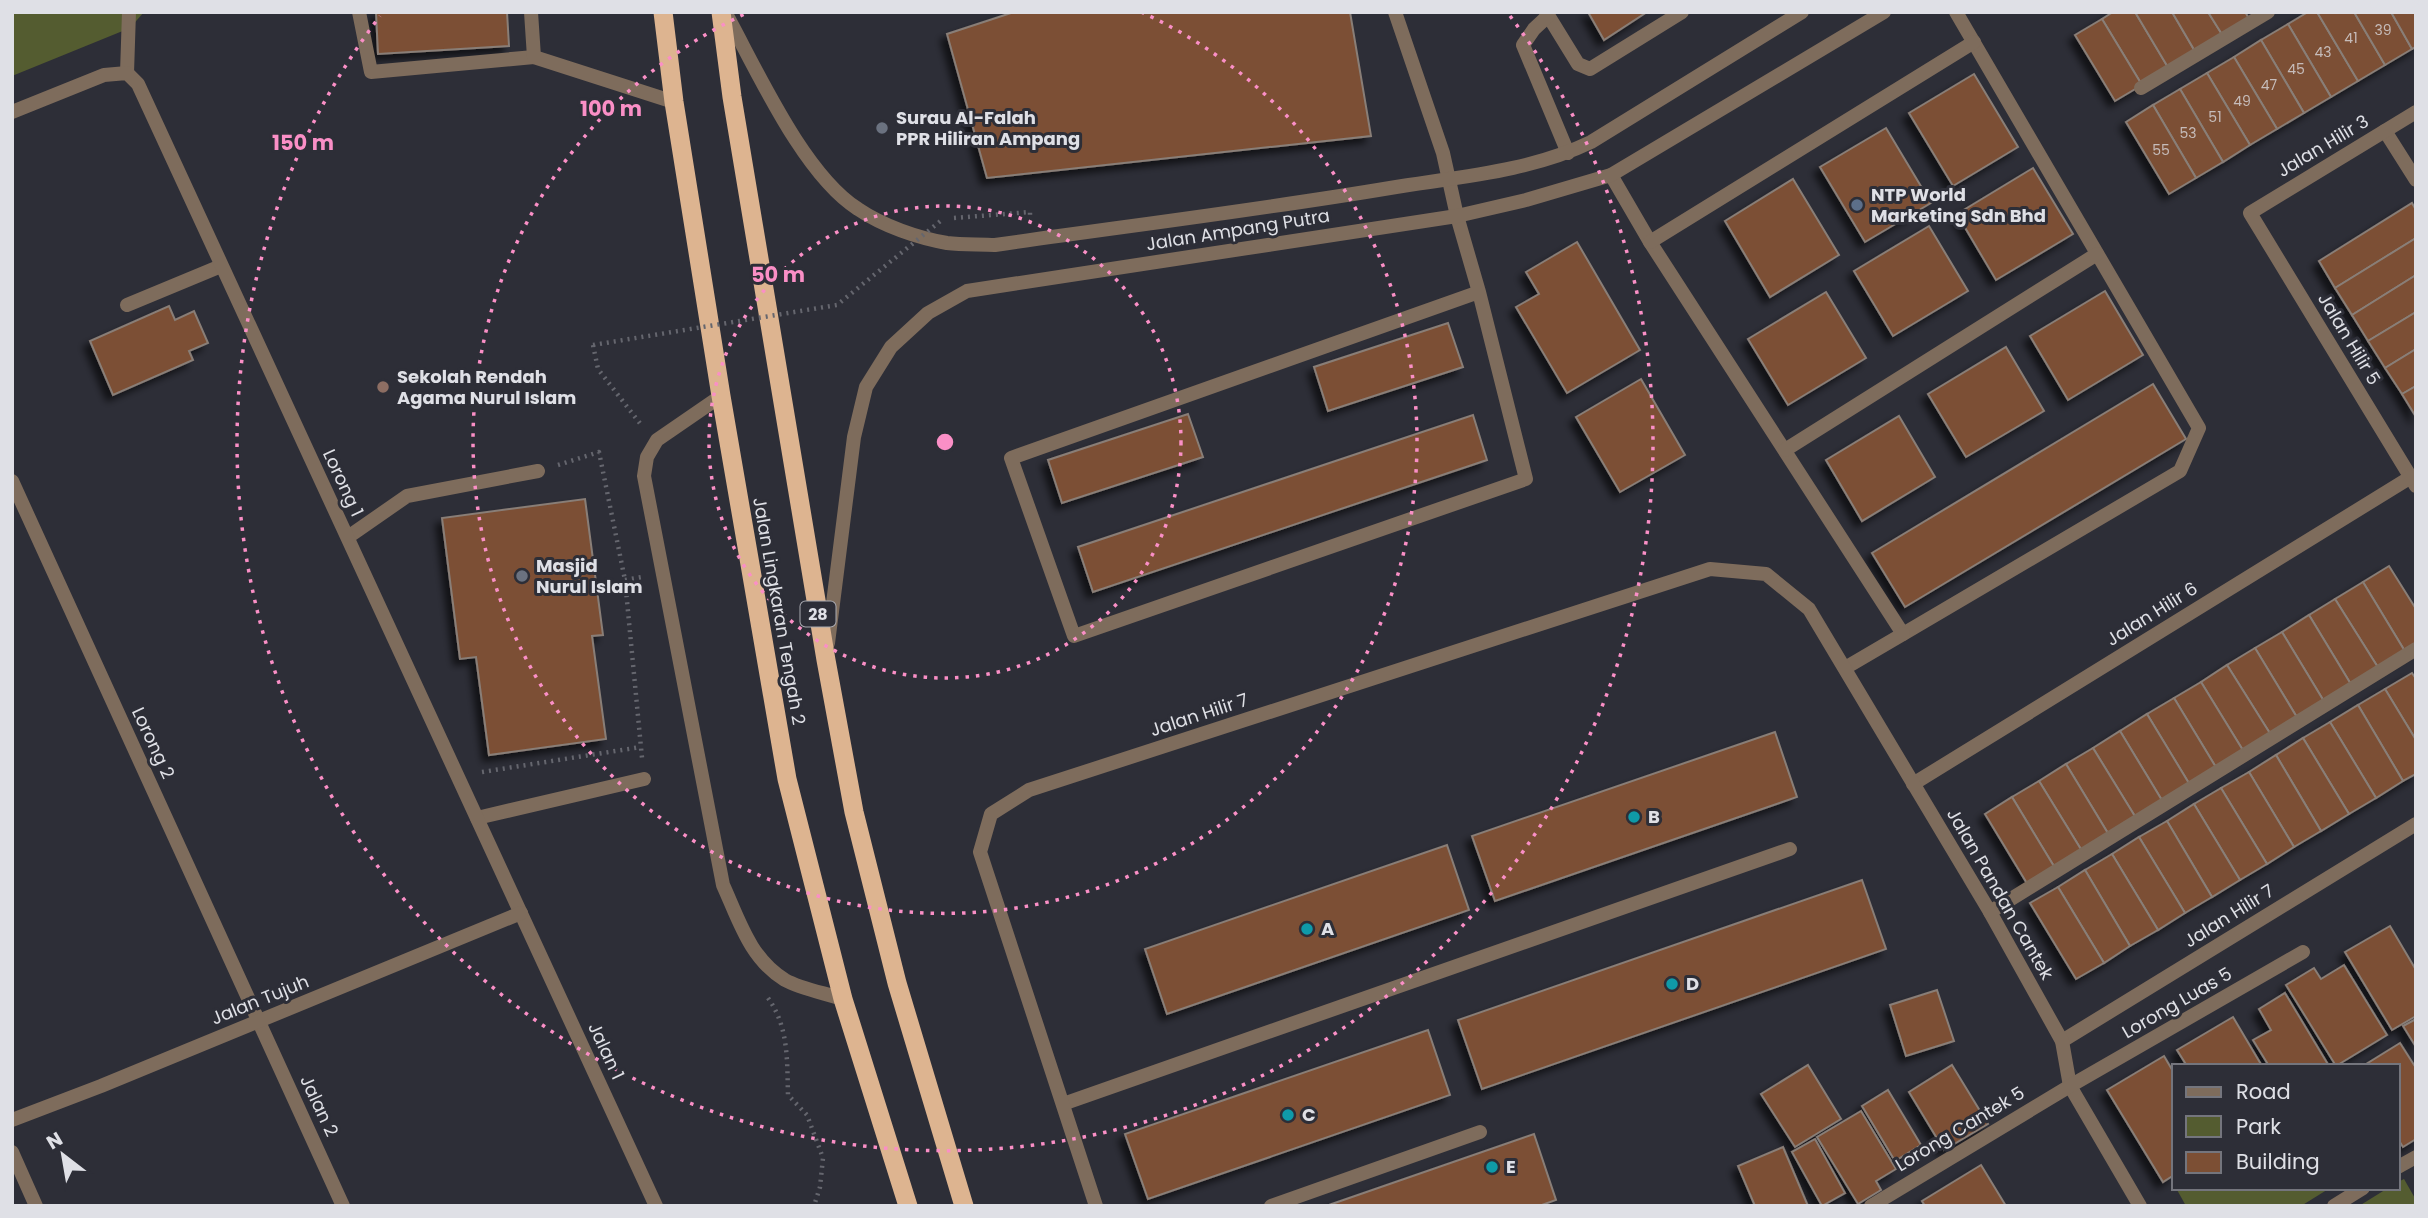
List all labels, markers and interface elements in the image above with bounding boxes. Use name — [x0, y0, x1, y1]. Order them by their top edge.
house number: 39 — [2374, 20, 2392, 40]
house number: 41 — [2344, 28, 2358, 48]
house number: 43 — [2314, 42, 2332, 62]
house number: 45 — [2287, 59, 2305, 79]
house number: 47 — [2261, 75, 2278, 95]
house number: 49 — [2233, 91, 2251, 111]
text: 100 m — [580, 94, 642, 123]
place label: Surau Al-Falah PPR Hiliran Ampang — [896, 105, 1080, 151]
house number: 51 — [2208, 107, 2222, 127]
street label: Jalan Hilir 3 — [2272, 108, 2373, 183]
marker: Surau Al-Falah PPR Hiliran Ampang — [874, 120, 890, 136]
house number: 53 — [2179, 123, 2197, 143]
text: 150 m — [272, 128, 334, 157]
house number: 55 — [2152, 140, 2170, 160]
place label: NTP World Marketing Sdn Bhd — [1871, 182, 2046, 228]
marker: NTP World Marketing Sdn Bhd — [1849, 197, 1865, 213]
street label: Jalan Ampang Putra — [1144, 203, 1331, 256]
text: 50 m — [751, 260, 805, 289]
street label: Jalan Hilir 5 — [2312, 288, 2387, 389]
place label: Sekolah Rendah Agama Nurul Islam — [397, 364, 576, 410]
marker: Sekolah Rendah Agama Nurul Islam — [375, 379, 391, 395]
centre of rings — [933, 430, 957, 454]
street label: Lorong 1 — [317, 445, 370, 521]
street label: Jalan Lingkaran Tengah 2 — [747, 495, 812, 727]
place label: Masjid Nurul Islam — [536, 553, 643, 599]
marker: Masjid Nurul Islam — [514, 568, 530, 584]
street label: Jalan Hilir 6 — [2101, 576, 2202, 652]
road number: 28 — [800, 601, 836, 626]
street label: Jalan Hilir 7 — [1147, 687, 1251, 742]
street label: Lorong 2 — [126, 703, 181, 783]
place label: B — [1648, 804, 1660, 829]
street label: Jalan Pandan Cantek — [1941, 804, 2060, 985]
marker: B — [1626, 809, 1642, 825]
street label: Jalan Hilir 7 — [2179, 878, 2279, 953]
place label: A — [1321, 916, 1334, 941]
marker: A — [1299, 921, 1315, 937]
street label: Lorong Luas 5 — [2117, 961, 2236, 1044]
street label: Jalan Tujuh — [207, 969, 312, 1030]
place label: D — [1686, 971, 1699, 996]
marker: D — [1664, 976, 1680, 992]
street label: Jalan 1 — [582, 1018, 631, 1083]
legend — [2172, 1064, 2400, 1190]
street label: Jalan 2 — [294, 1071, 345, 1141]
text: Road — [2236, 1077, 2291, 1106]
street label: Lorong Cantek 5 — [1890, 1080, 2029, 1177]
place label: C — [1302, 1102, 1316, 1127]
marker: C — [1280, 1107, 1296, 1123]
text: Park — [2236, 1112, 2281, 1141]
north arrow — [28, 1120, 98, 1190]
text: N — [41, 1126, 68, 1156]
text: Building — [2236, 1147, 2320, 1176]
place label: E — [1506, 1154, 1516, 1179]
marker: E — [1484, 1159, 1500, 1175]

